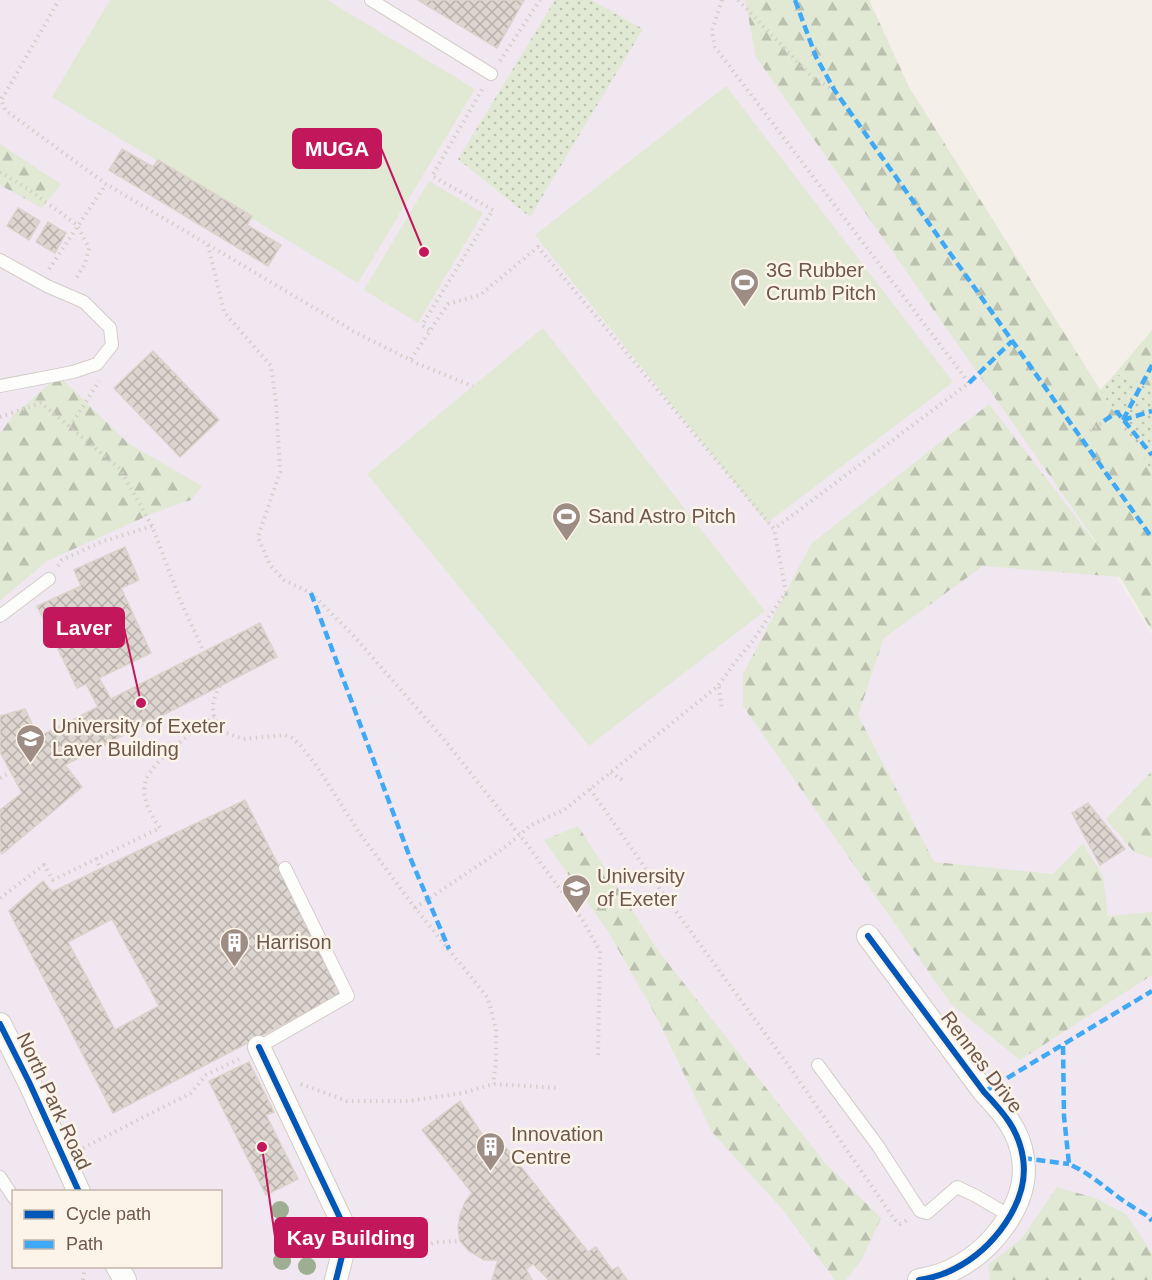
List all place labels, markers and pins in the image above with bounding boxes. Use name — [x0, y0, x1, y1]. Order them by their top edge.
callout: MUGA — [293, 129, 381, 168]
place label: 3G Rubber Crumb Pitch — [766, 259, 876, 304]
sports icon: 3G Rubber Crumb Pitch — [729, 266, 761, 308]
sports icon: Sand Astro Pitch — [551, 500, 583, 542]
place label: Sand Astro Pitch — [588, 505, 736, 527]
callout: Laver — [44, 608, 124, 647]
place label: University of Exeter Laver Building — [52, 715, 226, 760]
school or university icon: University of Exeter Laver Building — [15, 722, 47, 764]
place label: University of Exeter — [597, 865, 685, 910]
school or university icon: University of Exeter — [560, 872, 592, 914]
building icon: Harrison — [219, 926, 251, 968]
place label: Harrison — [256, 931, 332, 953]
place label: Innovation Centre — [511, 1123, 603, 1168]
building icon: Innovation Centre — [474, 1130, 506, 1172]
callout: Kay Building — [275, 1218, 427, 1257]

